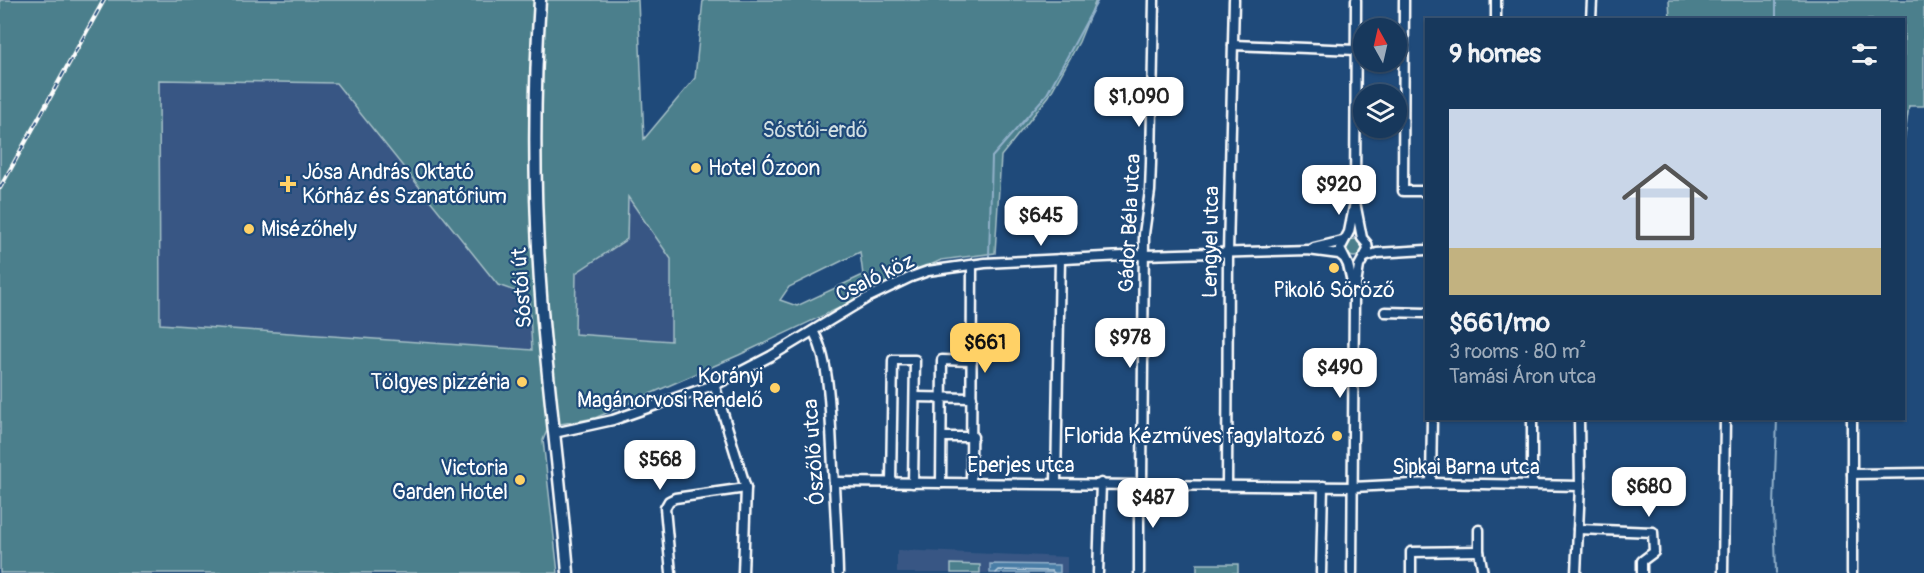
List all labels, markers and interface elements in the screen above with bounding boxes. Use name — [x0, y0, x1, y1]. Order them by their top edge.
north arrow — [1353, 18, 1407, 72]
map controls — [1353, 18, 1407, 138]
text: 9 homes — [1449, 38, 1541, 70]
icon: filters — [1848, 38, 1881, 71]
pin: $1,090 — [1090, 77, 1188, 128]
text: $1,090 — [1108, 84, 1170, 109]
button: layers — [1353, 84, 1407, 138]
park label: Sóstói-erdő — [763, 117, 867, 144]
icon: home — [1611, 148, 1719, 256]
street label: Gádor Béla utca — [1113, 153, 1147, 293]
place label: Hotel Ózoon — [708, 154, 820, 182]
place label: Jósa András Oktató Kórház és Szanatórium — [302, 159, 507, 210]
marker: Hotel Ózoon — [689, 161, 703, 175]
pin: $920 — [1303, 165, 1375, 216]
text: $920 — [1316, 172, 1362, 197]
marker: Jósa András Oktató Kórház és Szanatórium — [279, 175, 297, 193]
street label: Lengyel utca — [1197, 186, 1225, 298]
pin: $645 — [1005, 196, 1077, 247]
text: $645 — [1019, 203, 1063, 228]
place label: Misézőhely — [261, 216, 357, 243]
marker: Misézőhely — [242, 222, 256, 236]
street label: Sóstói út — [506, 246, 538, 329]
street label: Csaló köz — [831, 247, 919, 309]
marker: Pikoló Söröző — [1327, 261, 1341, 275]
place label: Pikoló Söröző — [1273, 277, 1395, 304]
text: $661/mo — [1449, 307, 1550, 339]
pin: $978 — [1094, 318, 1166, 369]
pin: $661 — [949, 323, 1021, 374]
text: $978 — [1109, 325, 1151, 350]
text: $661 — [964, 330, 1006, 355]
text: 3 rooms · 80 m² — [1449, 339, 1586, 364]
pin: $490 — [1304, 348, 1376, 399]
text: $490 — [1317, 355, 1363, 380]
place label: Korányi Magánorvosi Rendelő — [577, 363, 763, 414]
text: Tamási Áron utca — [1449, 364, 1596, 389]
place label: Tölgyes pizzéria — [371, 369, 510, 396]
marker: Tölgyes pizzéria — [515, 375, 529, 389]
marker: Korányi Magánorvosi Rendelő — [768, 381, 782, 395]
street label: Ószőlő utca — [796, 398, 831, 506]
place label: Florida Kézműves fagylaltozó — [1063, 423, 1325, 450]
marker: Florida Kézműves fagylaltozó — [1330, 429, 1344, 443]
pin: $568 — [624, 440, 696, 491]
text: $568 — [638, 447, 682, 472]
street label: Eperjes utca — [967, 452, 1075, 479]
street label: Sipkai Barna utca — [1392, 454, 1540, 481]
place label: Victoria Garden Hotel — [392, 455, 508, 506]
pin: $680 — [1613, 467, 1685, 518]
marker: Victoria Garden Hotel — [513, 473, 527, 487]
text: $680 — [1626, 474, 1672, 499]
pin: $487 — [1117, 478, 1189, 529]
text: $487 — [1131, 485, 1175, 510]

